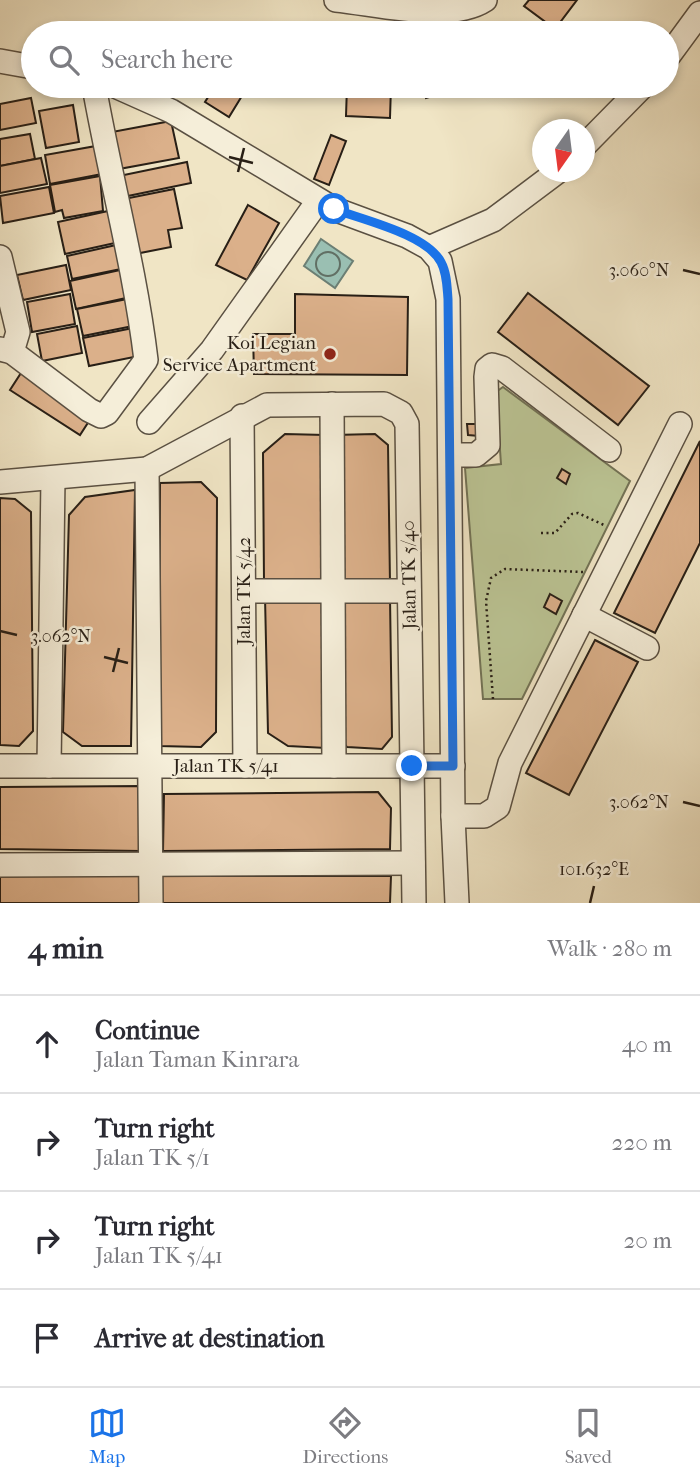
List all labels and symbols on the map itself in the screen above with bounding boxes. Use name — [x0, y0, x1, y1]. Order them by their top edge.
north arrow — [532, 119, 595, 182]
route start — [318, 193, 349, 224]
text: 3.060°N — [609, 260, 670, 281]
place label: Koi Legian Service Apartment — [163, 332, 316, 376]
marker: Koi Legian Service Apartment — [322, 346, 338, 362]
street label: Jalan TK 5/40 — [397, 520, 421, 632]
street label: Jalan TK 5/42 — [233, 536, 255, 647]
text: 3.062°N — [31, 626, 91, 647]
route end — [396, 750, 427, 781]
street label: Jalan TK 5/41 — [171, 755, 279, 777]
text: 3.062°N — [609, 792, 669, 813]
text: 101.632°E — [559, 859, 629, 880]

